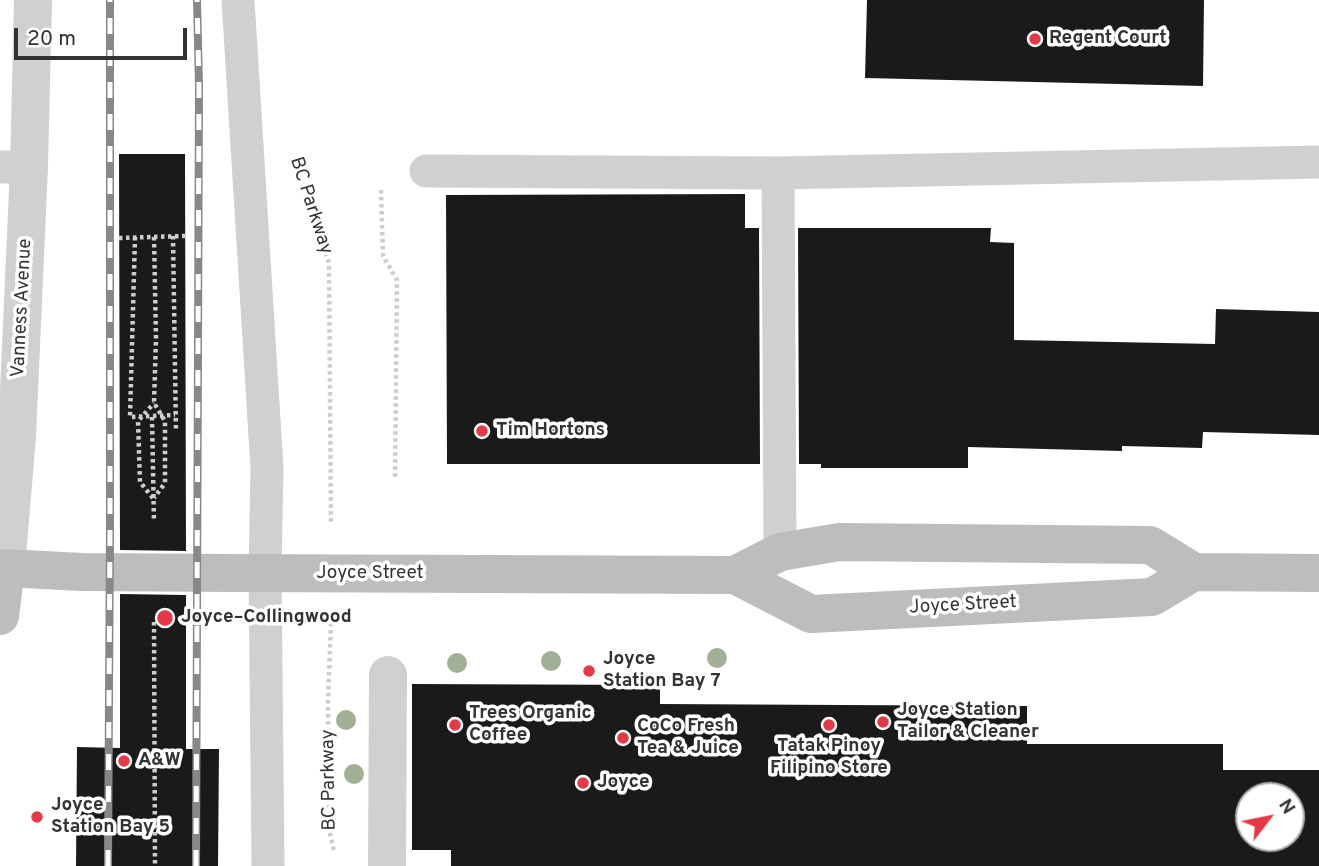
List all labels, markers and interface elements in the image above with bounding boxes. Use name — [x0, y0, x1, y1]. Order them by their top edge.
scale bar — [18, 14, 191, 58]
text: 20 m — [27, 26, 76, 53]
place label: Regent Court — [1049, 28, 1167, 50]
marker: Regent Court — [1027, 31, 1043, 47]
street label: BC Parkway — [283, 154, 337, 258]
street label: Vanness Avenue — [8, 238, 38, 378]
place label: Tim Hortons — [496, 420, 605, 442]
marker: Tim Hortons — [474, 423, 490, 439]
street label: Joyce Street — [316, 563, 424, 585]
street label: Joyce Street — [909, 592, 1017, 620]
place label: Joyce–Collingwood — [181, 607, 352, 629]
marker: Joyce–Collingwood — [155, 608, 175, 628]
place label: Joyce Station Bay 7 — [603, 649, 721, 693]
marker: Joyce Station Bay 7 — [581, 663, 597, 679]
place label: Joyce Station Tailor & Cleaner — [897, 700, 1039, 744]
place label: Trees Organic Coffee — [469, 703, 592, 747]
marker: Joyce Station Tailor & Cleaner — [875, 714, 891, 730]
place label: CoCo Fresh Tea & Juice — [637, 716, 739, 760]
marker: Trees Organic Coffee — [447, 717, 463, 733]
marker: Tatak Pinoy Filipino Store — [821, 717, 837, 733]
street label: BC Parkway — [318, 729, 342, 831]
marker: CoCo Fresh Tea & Juice — [615, 730, 631, 746]
place label: Tatak Pinoy Filipino Store — [770, 736, 888, 780]
place label: A&W — [138, 750, 181, 772]
marker: A&W — [116, 753, 132, 769]
place label: Joyce — [597, 772, 649, 794]
marker: Joyce — [575, 775, 591, 791]
north arrow — [1235, 782, 1305, 852]
place label: Joyce Station Bay 5 — [51, 795, 170, 839]
text: N — [1272, 795, 1300, 819]
marker: Joyce Station Bay 5 — [29, 809, 45, 825]

